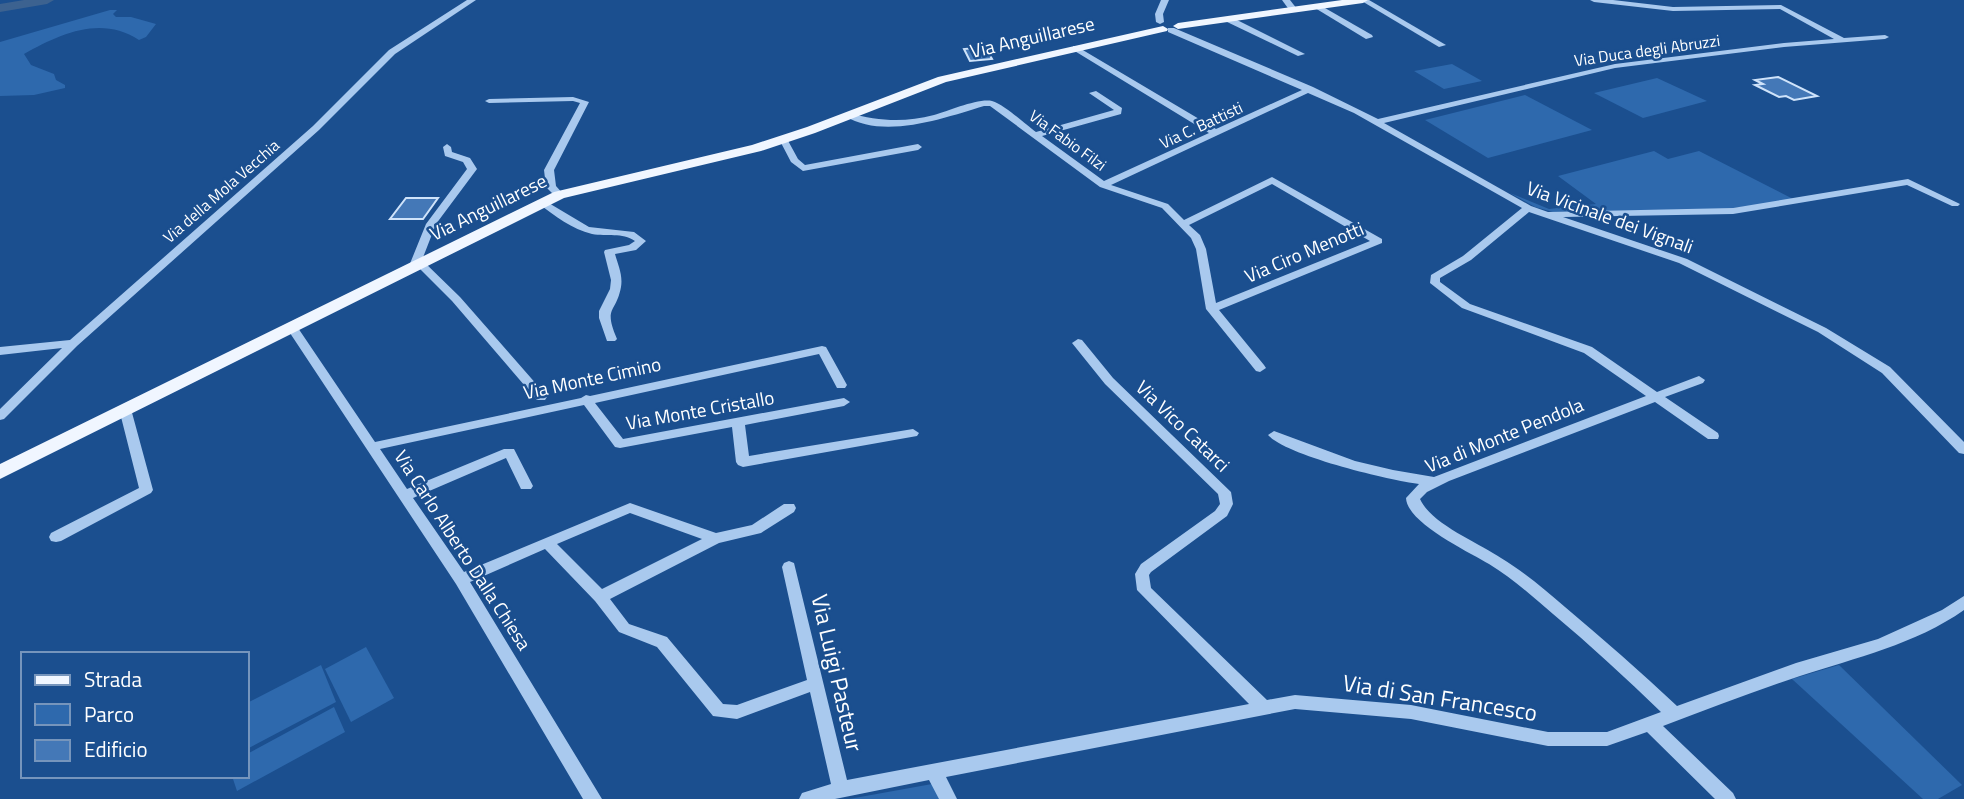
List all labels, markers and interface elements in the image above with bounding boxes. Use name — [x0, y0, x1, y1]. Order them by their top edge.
street label: Via Anguillarese — [967, 8, 1097, 65]
street label: Via Duca degli Abruzzi — [1572, 28, 1722, 72]
street label: Via C. Battisti — [1156, 95, 1246, 155]
street label: Via Fabio Filzi — [1024, 104, 1112, 176]
street label: Via della Mola Vecchia — [157, 133, 285, 249]
street label: Via Anguillarese — [424, 166, 551, 247]
street label: Via Vicinale dei Vignali — [1523, 173, 1698, 260]
street label: Via Ciro Menotti — [1240, 213, 1368, 290]
street label: Via Monte Cimino — [520, 349, 663, 406]
street label: Via Vico Catarci — [1130, 373, 1237, 478]
street label: Via Monte Cristallo — [623, 382, 776, 437]
street label: Via di Monte Pendola — [1420, 389, 1588, 480]
street label: Via Carlo Alberto Dalla Chiesa — [388, 444, 539, 656]
street label: Via Luigi Pasteur — [802, 591, 873, 755]
legend — [21, 652, 248, 778]
text: Strada — [84, 663, 142, 695]
street label: Via di San Francesco — [1340, 665, 1540, 730]
text: Parco — [84, 698, 134, 730]
text: Edificio — [84, 733, 148, 765]

